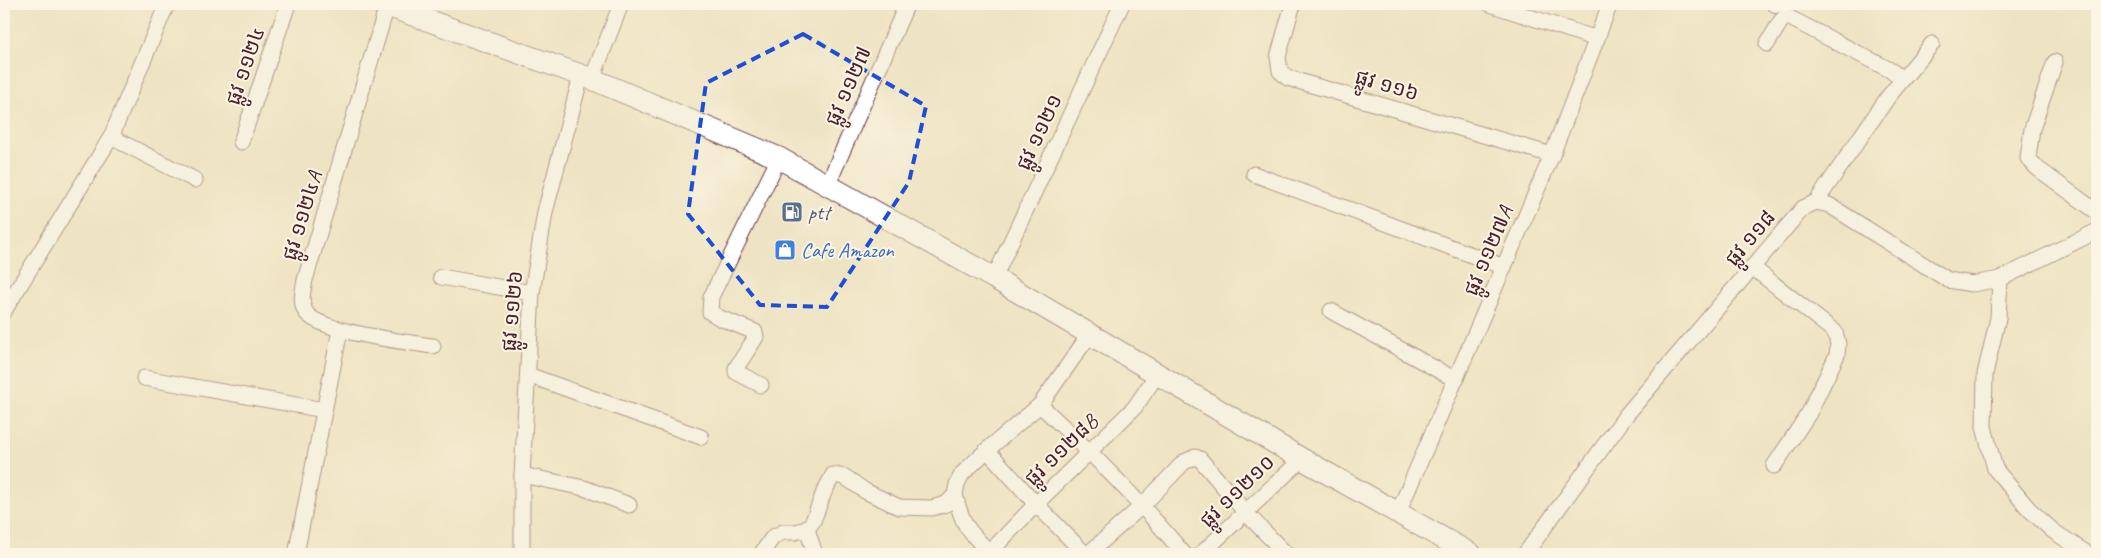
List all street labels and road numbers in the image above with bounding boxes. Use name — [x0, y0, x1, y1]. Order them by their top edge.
street label: ផ្លូវ ១១២៤ — [220, 23, 276, 111]
street label: ផ្លូវ ១១២៧ — [819, 42, 883, 132]
street label: ផ្លូវ ១១៦ — [1350, 64, 1422, 112]
street label: ផ្លូវ ១១២១ — [1010, 90, 1074, 177]
street label: ផ្លូវ ១១២៤A — [276, 167, 334, 265]
street label: ផ្លូវ ១១២៧A — [1458, 201, 1525, 302]
street label: ផ្លូវ ១១៨ — [1719, 205, 1786, 275]
street label: ផ្លូវ ១១២៦ — [496, 269, 535, 353]
street label: ផ្លូវ ១១២៨B — [1019, 407, 1109, 496]
street label: ផ្លូវ ១១២១០ — [1194, 449, 1284, 538]

